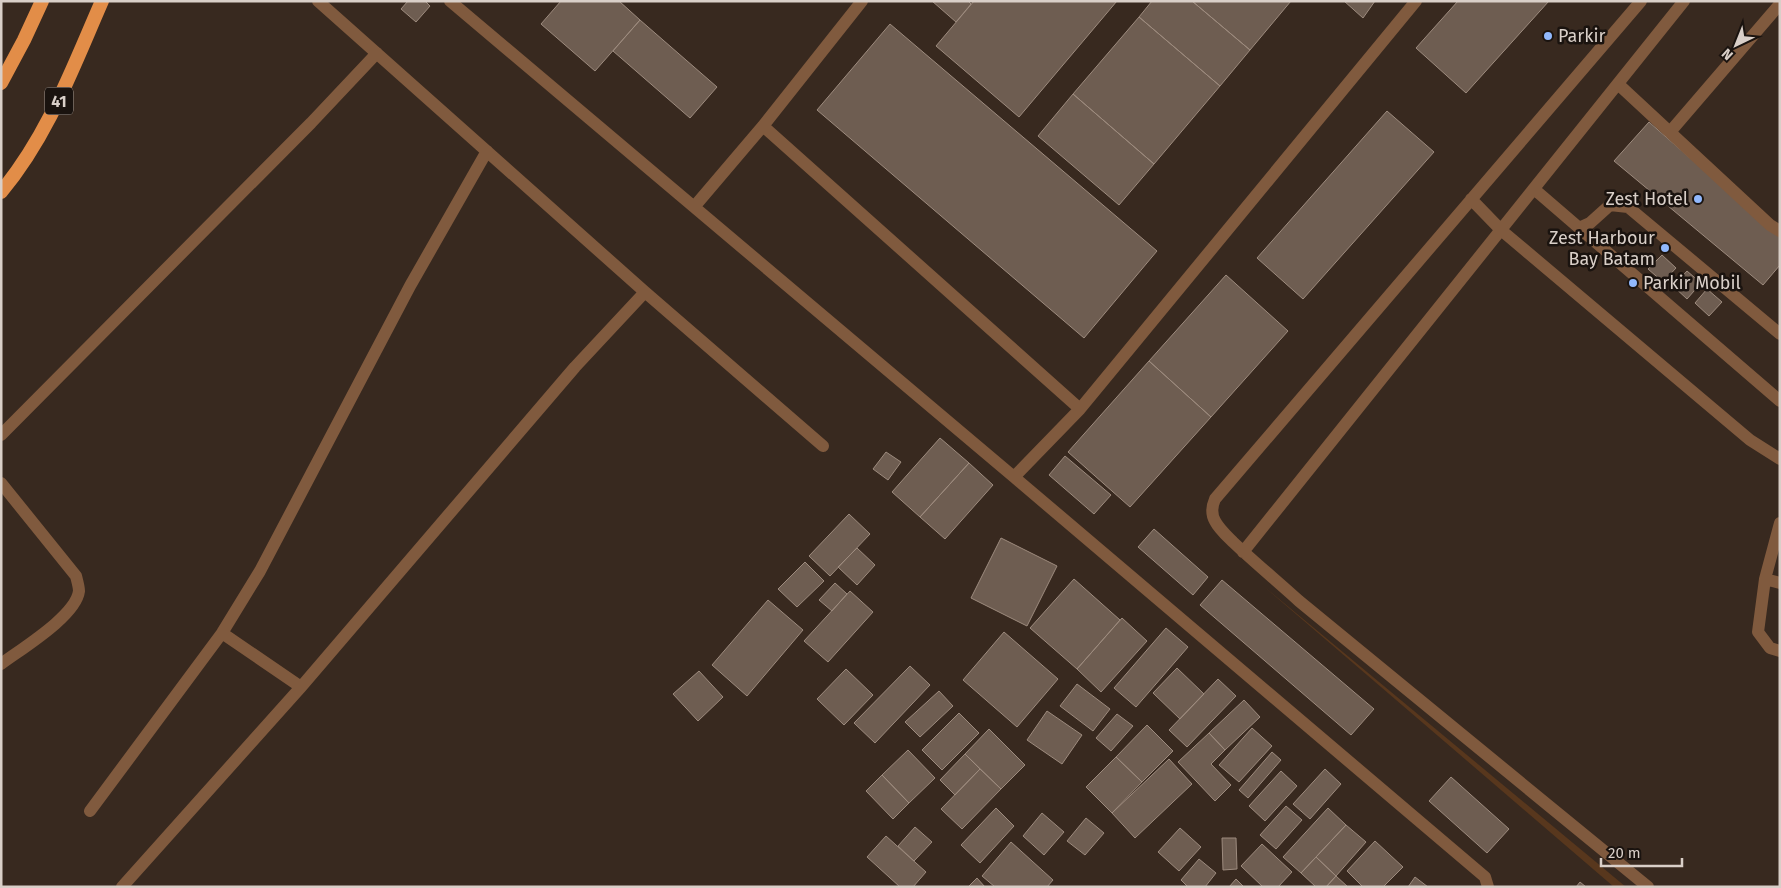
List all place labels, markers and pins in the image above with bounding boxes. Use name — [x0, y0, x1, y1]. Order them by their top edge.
place label: Parkir — [1558, 25, 1605, 47]
marker: Parkir — [1542, 30, 1554, 42]
place label: Zest Hotel — [1605, 188, 1688, 210]
marker: Zest Hotel — [1692, 193, 1704, 205]
place label: Zest Harbour Bay Batam — [1549, 227, 1655, 270]
marker: Zest Harbour Bay Batam — [1659, 242, 1671, 254]
place label: Parkir Mobil — [1643, 272, 1741, 294]
marker: Parkir Mobil — [1627, 277, 1639, 289]

